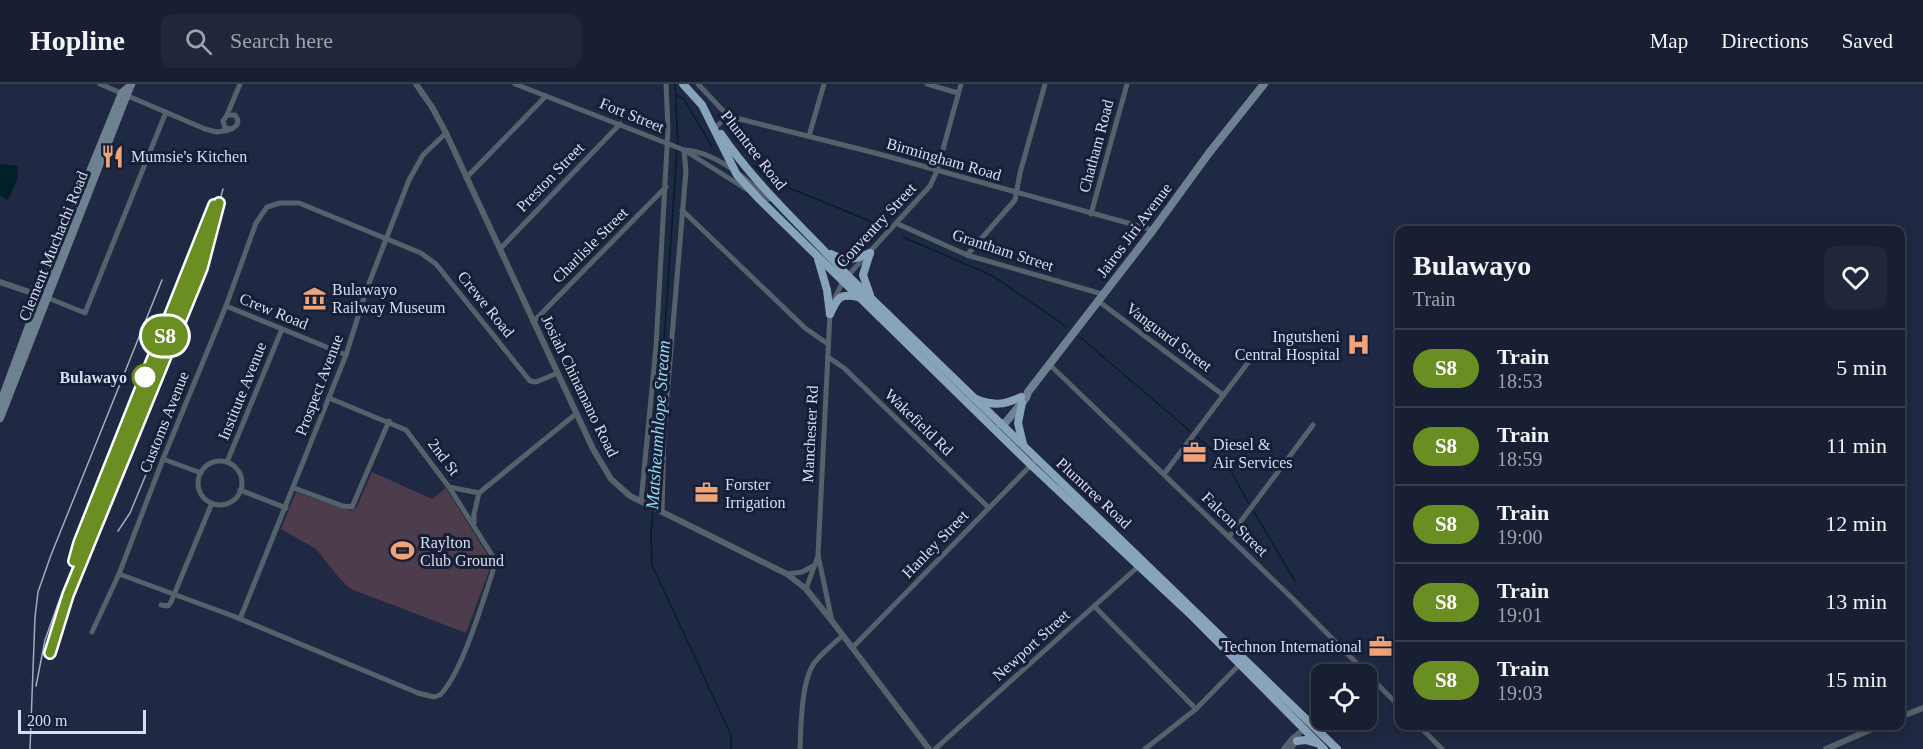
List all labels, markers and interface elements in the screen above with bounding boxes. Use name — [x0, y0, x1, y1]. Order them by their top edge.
search box — [161, 14, 581, 68]
text: Hopline — [30, 25, 125, 56]
icon: search — [182, 25, 215, 58]
text: Search here — [230, 28, 333, 53]
text: Map — [1650, 29, 1688, 53]
text: Directions — [1721, 29, 1809, 53]
text: Saved — [1842, 29, 1893, 53]
street label: Fort Street — [597, 94, 667, 136]
street label: Chatham Road — [1075, 98, 1117, 194]
street label: Plumtree Road — [718, 107, 790, 193]
street label: Birmingham Road — [884, 134, 1003, 184]
street label: Preston Street — [513, 139, 588, 215]
restaurant icon: Mumsie's Kitchen — [100, 143, 126, 169]
place label: Mumsie's Kitchen — [131, 148, 247, 165]
street label: Clement Muchachi Road — [15, 169, 91, 323]
street label: Conventry Street — [833, 179, 920, 271]
street label: Jairos Jiri Avenue — [1093, 180, 1175, 280]
street label: Charlisle Street — [549, 204, 631, 286]
street label: Grantham Street — [950, 226, 1056, 275]
button: heart — [1824, 246, 1887, 309]
text: Bulawayo — [1413, 250, 1531, 281]
street label: Crewe Road — [454, 268, 518, 340]
place label: Bulawayo Railway Museum — [332, 281, 446, 317]
museum icon: Bulawayo Railway Museum — [301, 285, 327, 311]
text: Train — [1413, 288, 1456, 310]
street label: Crew Road — [237, 290, 311, 332]
street label: Vanguard Street — [1122, 299, 1216, 376]
street label: Josiah Chinamano Road — [538, 312, 622, 460]
line badge: S8 — [138, 316, 192, 356]
text: S8 — [154, 324, 176, 348]
place label: Ingutsheni Central Hospital — [1235, 328, 1341, 364]
street label: Prospect Avenue — [292, 332, 347, 438]
hospital icon: Ingutsheni Central Hospital — [1345, 332, 1371, 358]
street label: Institute Avenue — [215, 340, 269, 442]
water label: Matsheumhlope Stream — [642, 340, 674, 511]
text: Train — [1497, 344, 1549, 369]
text: 5 min — [1836, 355, 1887, 380]
text: S8 — [1435, 356, 1457, 380]
marker: Bulawayo — [132, 364, 158, 390]
place label: Bulawayo — [59, 369, 127, 387]
street label: Customs Avenue — [136, 369, 192, 475]
text: 18:53 — [1497, 370, 1543, 392]
street label: Manchester Rd — [799, 385, 821, 483]
street label: Wakefield Rd — [881, 385, 957, 459]
text: Train — [1497, 422, 1549, 447]
text: 11 min — [1826, 433, 1887, 458]
text: S8 — [1435, 434, 1457, 458]
street label: 2nd St — [425, 435, 464, 479]
place label: Diesel & Air Services — [1213, 436, 1293, 471]
office icon: Diesel & Air Services — [1182, 440, 1208, 466]
text: 18:59 — [1497, 448, 1543, 470]
street label: Plumtree Road — [1053, 454, 1135, 532]
place label: Forster Irrigation — [725, 476, 785, 512]
office icon: Forster Irrigation — [694, 480, 720, 506]
street label: Falcon Street — [1199, 488, 1272, 560]
text: Train — [1497, 500, 1549, 525]
street label: Hanley Street — [898, 506, 973, 582]
text: 12 min — [1825, 511, 1887, 536]
text: S8 — [1435, 512, 1457, 536]
text: 19:00 — [1497, 526, 1543, 548]
place label: Raylton Club Ground — [420, 534, 504, 569]
sports icon: Raylton Club Ground — [389, 538, 415, 564]
text: Train — [1497, 578, 1549, 603]
text: 13 min — [1825, 589, 1887, 614]
text: S8 — [1435, 590, 1457, 614]
text: 19:01 — [1497, 604, 1543, 626]
street label: Newport Street — [989, 606, 1074, 685]
office icon: Technon International — [1367, 633, 1393, 659]
place label: Technon International — [1221, 638, 1363, 655]
text: Train — [1497, 656, 1549, 681]
map controls — [1311, 664, 1377, 730]
button: locate — [1311, 664, 1377, 730]
text: 15 min — [1825, 667, 1887, 692]
text: S8 — [1435, 668, 1457, 692]
text: 19:03 — [1497, 682, 1543, 704]
scale bar — [18, 707, 146, 734]
text: 200 m — [27, 712, 67, 729]

